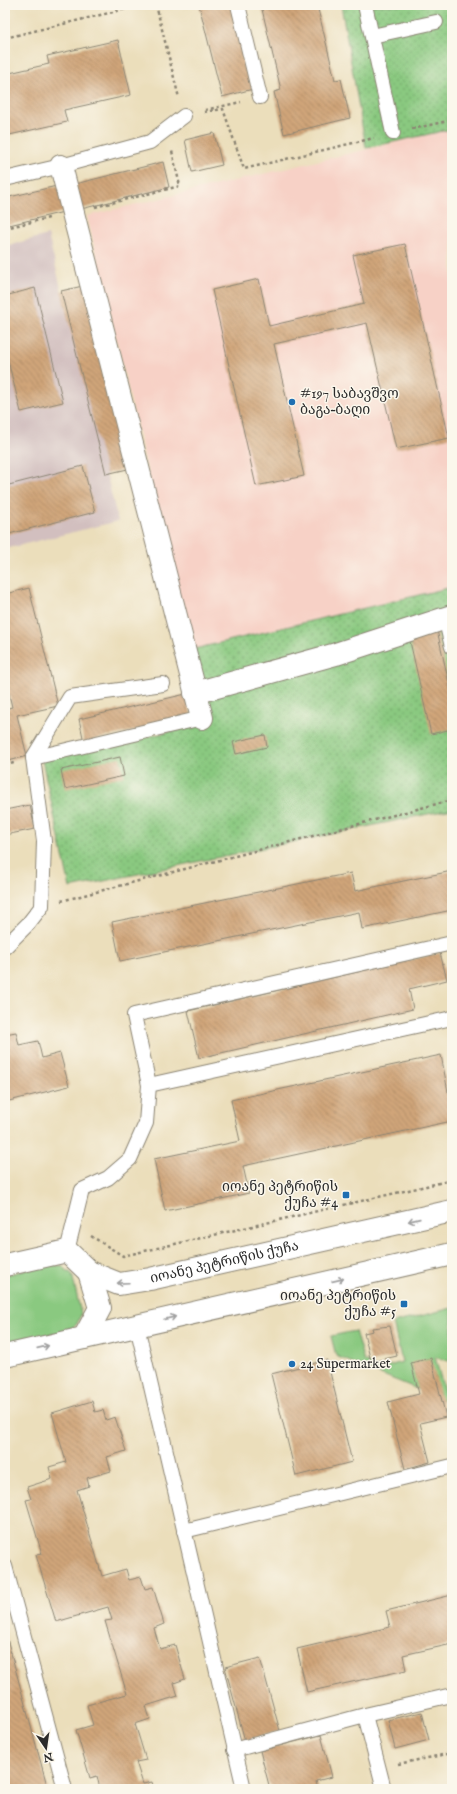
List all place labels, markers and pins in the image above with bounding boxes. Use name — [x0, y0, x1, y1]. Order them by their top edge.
place label: #197 საბავშვო ბაგა–ბაღი — [300, 385, 399, 419]
marker: #197 საბავშვო ბაგა–ბაღი — [287, 397, 297, 407]
place label: იოანე პეტრიწის ქუჩა #4 — [222, 1178, 338, 1212]
marker: იოანე პეტრიწის ქუჩა #4 — [341, 1190, 351, 1200]
place label: იოანე პეტრიწის ქუჩა #5 — [280, 1287, 396, 1321]
marker: იოანე პეტრიწის ქუჩა #5 — [399, 1299, 409, 1309]
place label: 24 Supermarket — [300, 1355, 391, 1373]
marker: 24 Supermarket — [287, 1359, 297, 1369]

